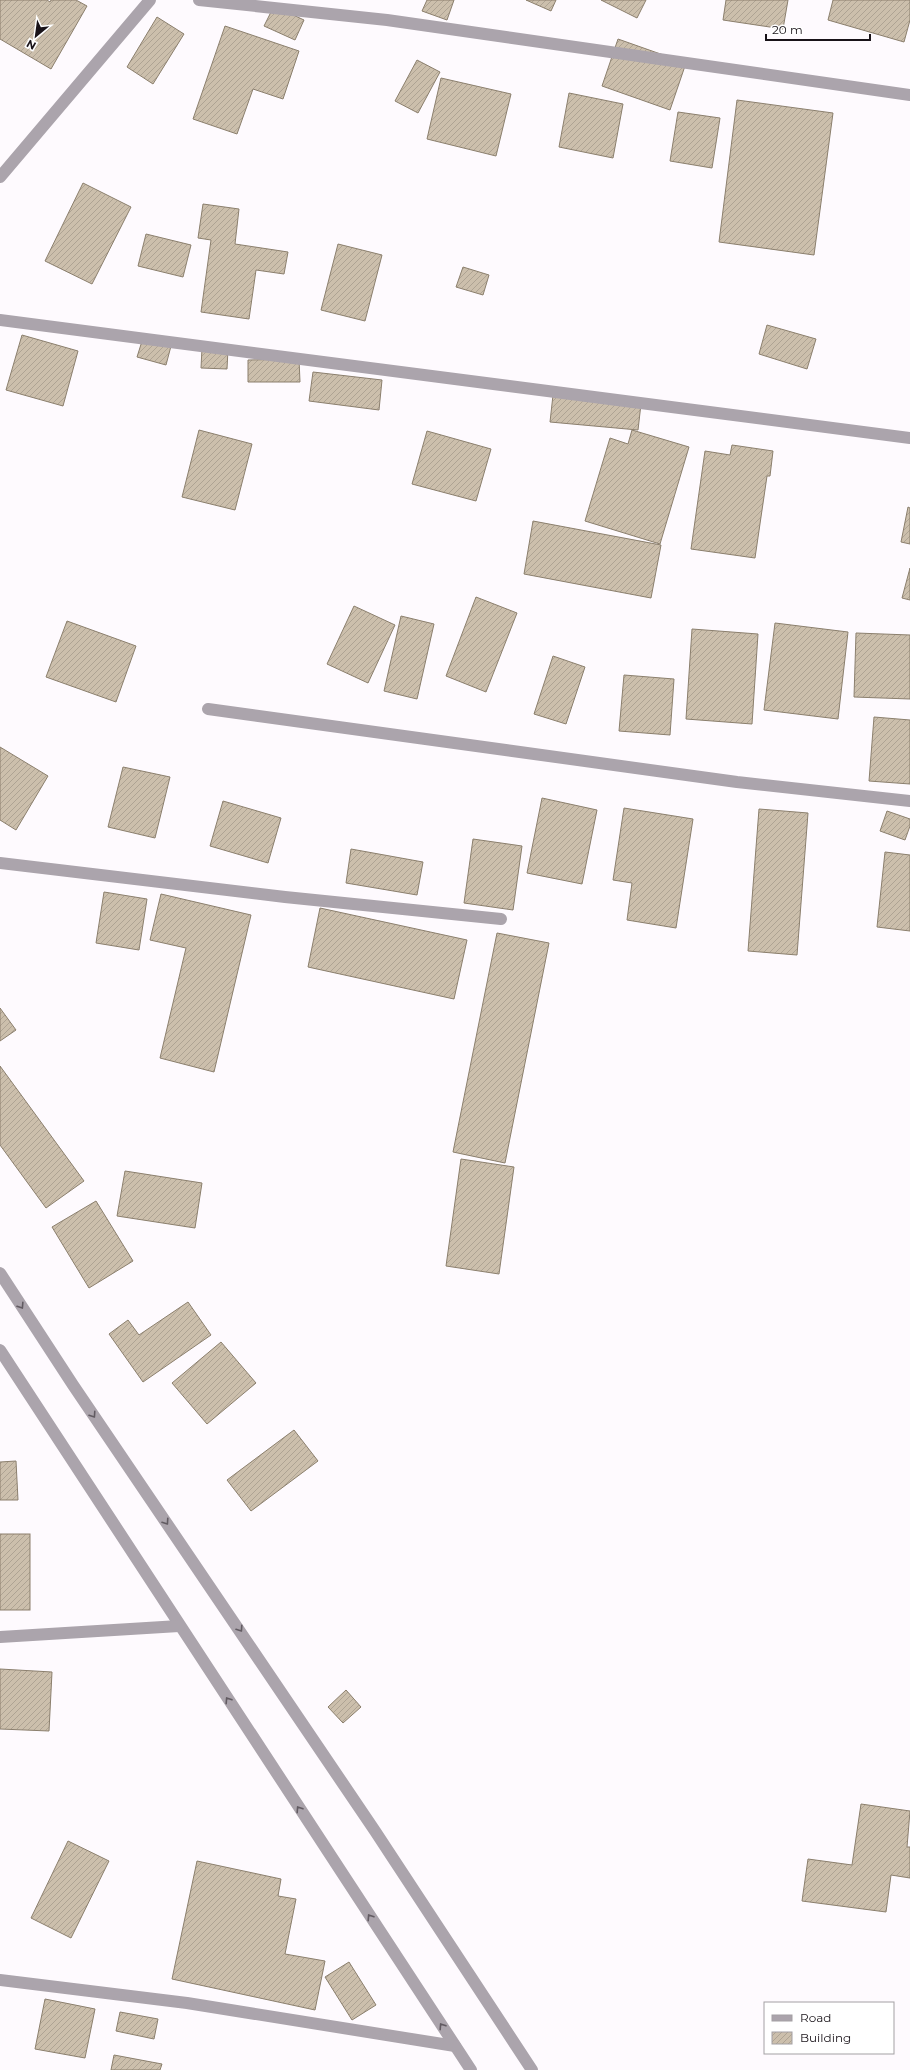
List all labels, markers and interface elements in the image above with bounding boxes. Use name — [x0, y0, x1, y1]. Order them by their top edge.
north arrow — [16, 16, 56, 56]
scale bar — [766, 16, 870, 42]
text: 20 m — [772, 22, 803, 37]
text: N — [24, 36, 38, 53]
one-way arrow — [16, 1302, 24, 1309]
one-way arrow — [88, 1410, 95, 1417]
one-way arrow — [161, 1518, 169, 1525]
one-way arrow — [235, 1625, 242, 1632]
one-way arrow — [225, 1697, 233, 1704]
one-way arrow — [297, 1806, 304, 1813]
one-way arrow — [368, 1914, 375, 1921]
legend — [764, 2002, 894, 2054]
text: Road — [800, 2010, 831, 2025]
one-way arrow — [439, 2023, 447, 2030]
text: Building — [800, 2030, 851, 2045]

